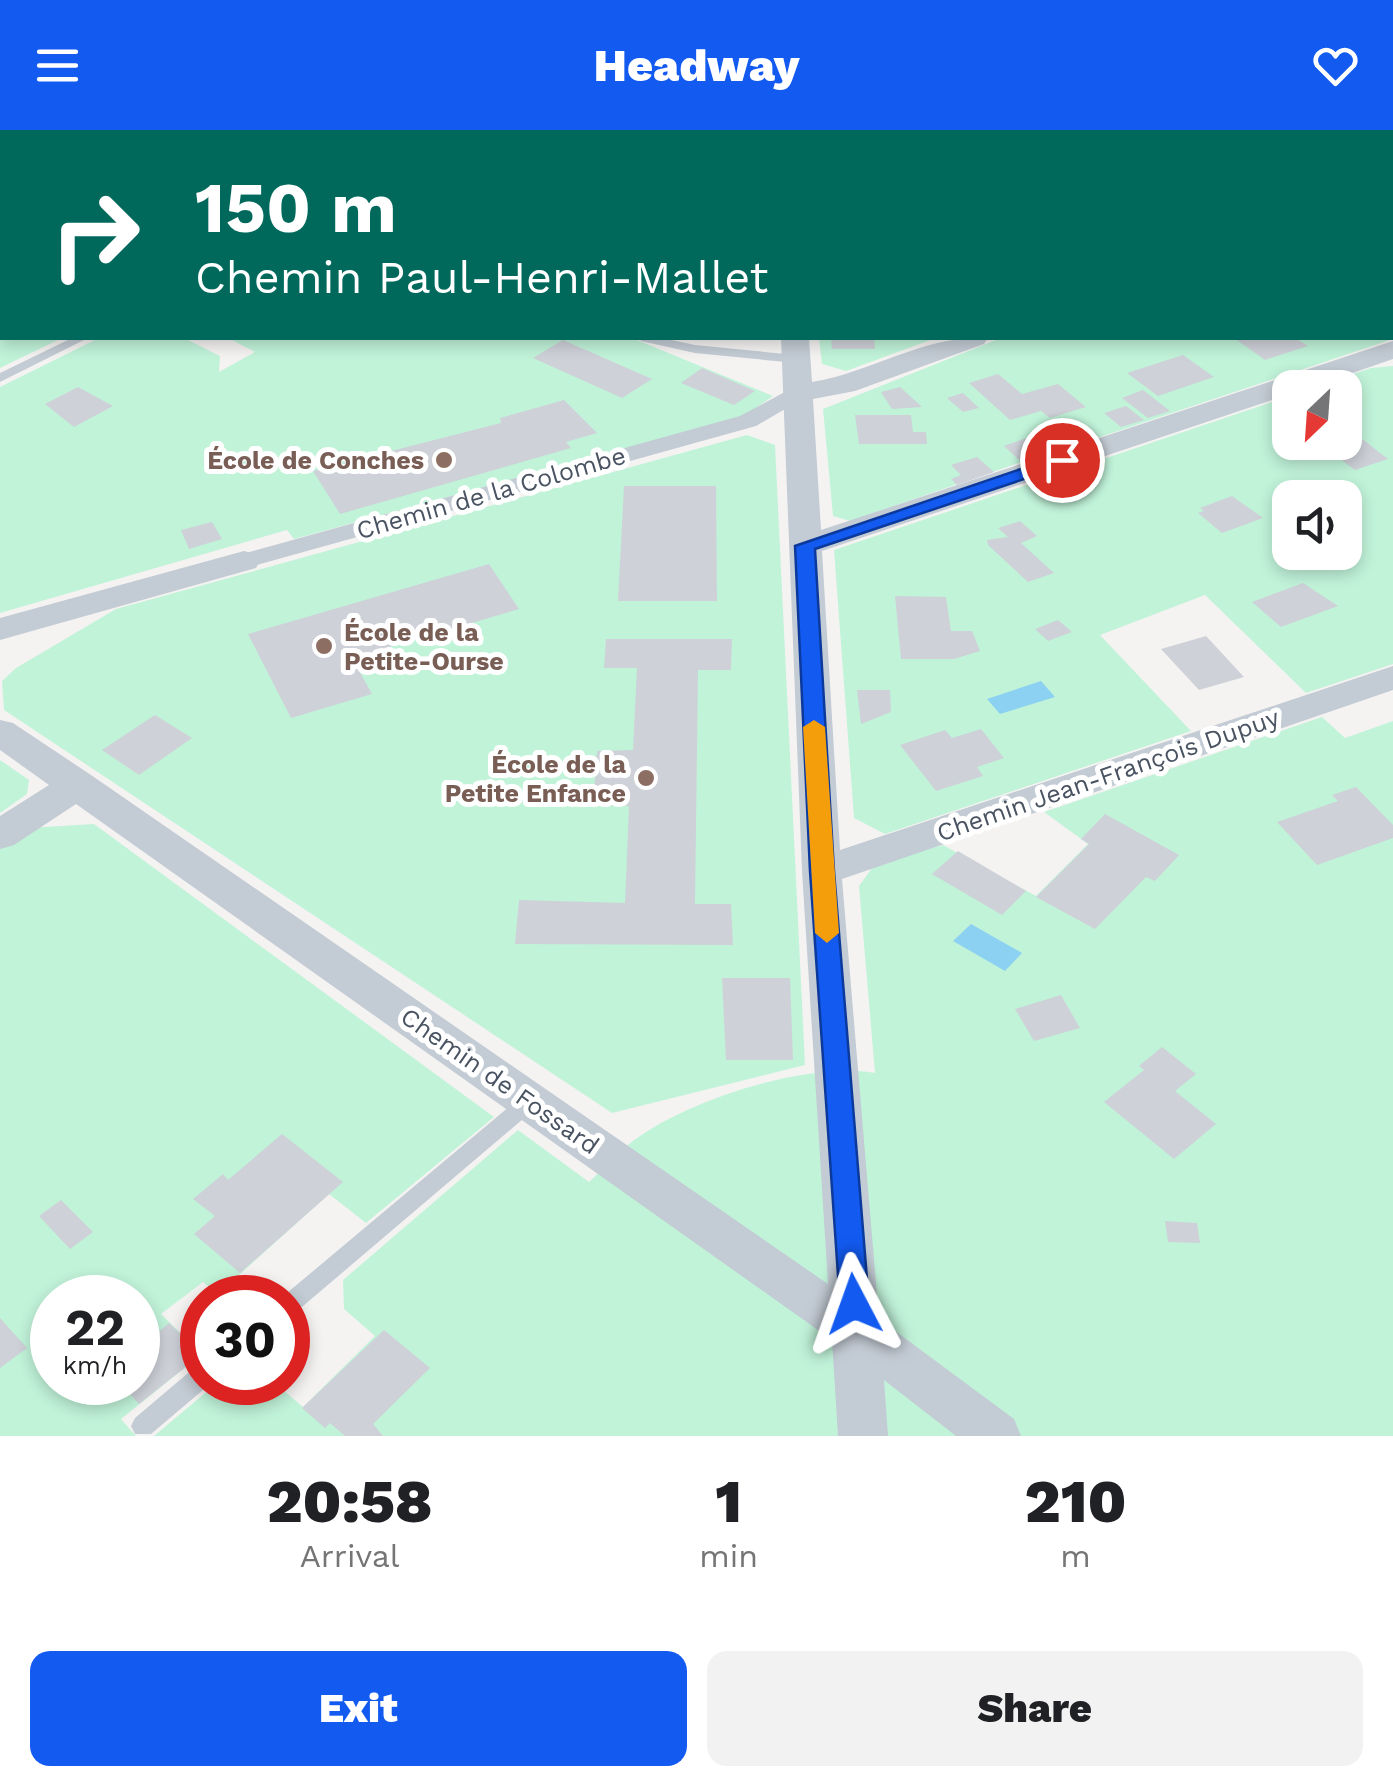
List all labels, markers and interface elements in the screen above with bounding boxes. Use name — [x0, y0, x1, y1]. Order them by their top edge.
icon: menu — [30, 38, 85, 93]
icon: heart — [1308, 38, 1363, 93]
text: Headway — [594, 39, 799, 92]
text: 150 m — [195, 167, 397, 249]
icon: right — [30, 170, 160, 300]
text: Chemin Paul-Henri-Mallet — [195, 251, 768, 304]
north arrow — [1272, 370, 1362, 460]
map controls — [1272, 370, 1362, 570]
pin — [1020, 418, 1105, 503]
icon: arrive — [1035, 433, 1090, 488]
street label: Chemin de la Colombe — [353, 441, 629, 545]
place label: École de Conches — [207, 446, 424, 475]
marker: École de Conches — [433, 449, 455, 471]
button: sound — [1272, 480, 1362, 570]
place label: École de la Petite-Ourse — [344, 618, 504, 676]
marker: École de la Petite-Ourse — [313, 635, 335, 657]
street label: Chemin Jean-François Dupuy — [933, 703, 1283, 847]
place label: École de la Petite Enfance — [445, 750, 627, 808]
marker: École de la Petite Enfance — [635, 767, 657, 789]
street label: Chemin de Fossard — [395, 1002, 605, 1160]
position arrow — [802, 1252, 906, 1356]
speed limit sign: 30 — [180, 1275, 310, 1405]
text: 22 — [65, 1298, 125, 1357]
text: km/h — [63, 1351, 127, 1380]
text: 20:58 — [267, 1466, 433, 1537]
text: 1 — [715, 1466, 742, 1537]
text: 210 — [1025, 1466, 1126, 1537]
text: Arrival — [300, 1537, 400, 1575]
text: min — [699, 1537, 758, 1575]
text: m — [1060, 1537, 1091, 1575]
button: Exit — [30, 1651, 687, 1766]
button: Share — [707, 1651, 1363, 1766]

